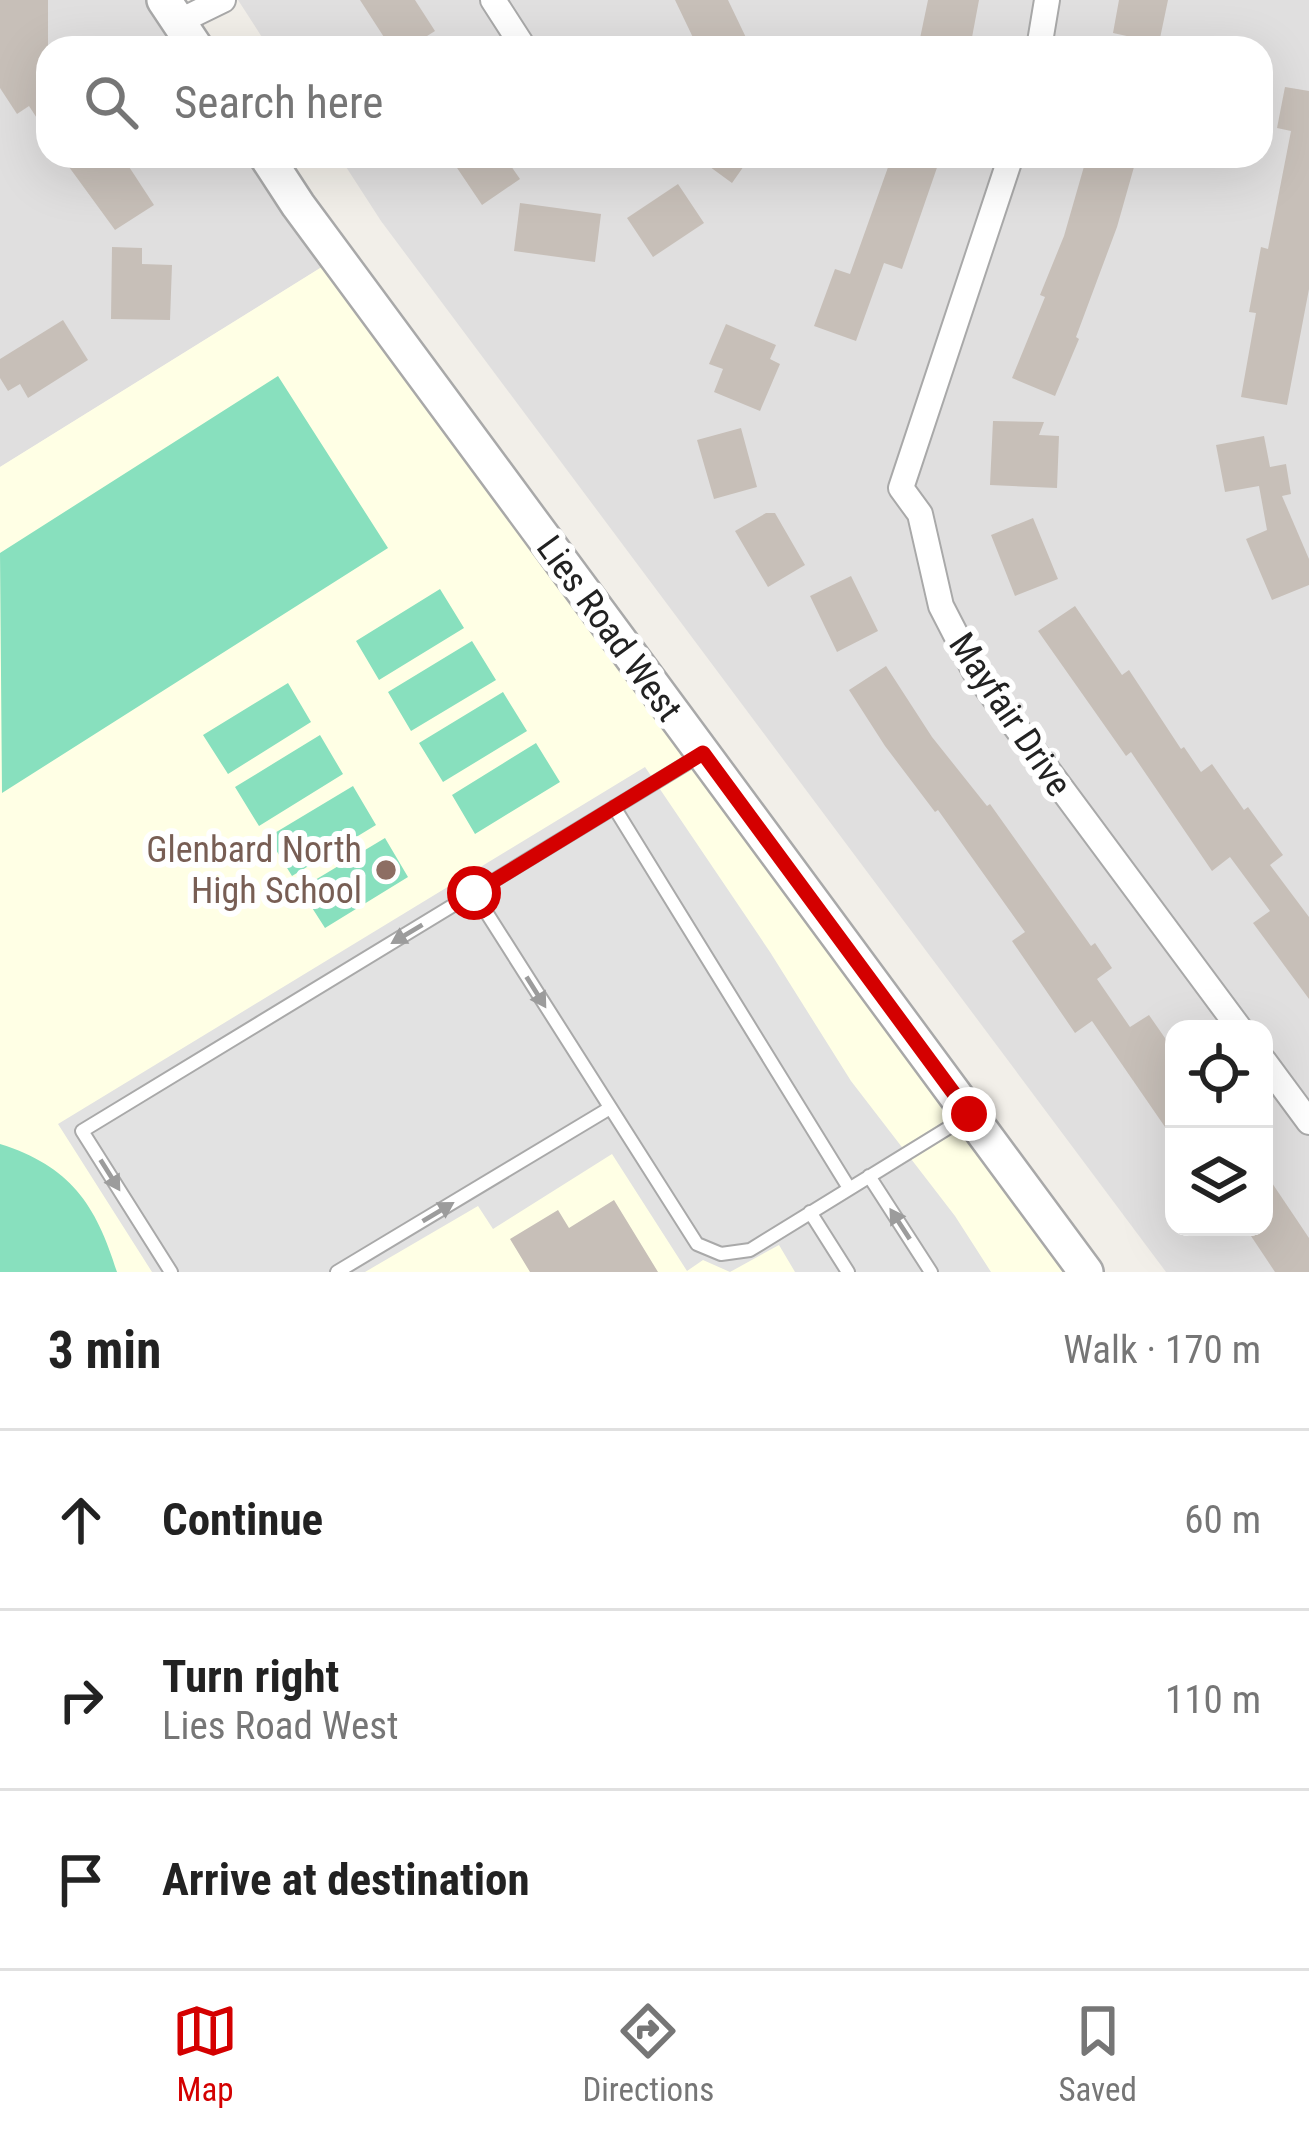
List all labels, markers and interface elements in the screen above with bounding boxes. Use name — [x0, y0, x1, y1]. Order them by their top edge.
search box — [36, 36, 1273, 168]
icon: search — [78, 69, 144, 135]
text: Search here — [174, 76, 383, 129]
street label: Lies Road West — [528, 528, 690, 729]
street label: Mayfair Drive — [940, 625, 1080, 804]
place label: Glenbard North High School — [146, 829, 362, 912]
marker: Glenbard North High School — [373, 857, 399, 883]
route start — [447, 866, 501, 920]
one-way arrow — [390, 923, 424, 944]
one-way arrow — [525, 975, 547, 1008]
map controls — [1165, 1020, 1273, 1236]
button: locate — [1165, 1020, 1273, 1128]
route end — [942, 1087, 996, 1141]
button: layers — [1165, 1128, 1273, 1236]
one-way arrow — [99, 1158, 120, 1192]
one-way arrow — [421, 1202, 455, 1223]
one-way arrow — [890, 1208, 912, 1240]
text: 3 min — [48, 1321, 161, 1380]
text: Walk · 170 m — [1063, 1327, 1261, 1373]
icon: ahead — [48, 1487, 114, 1553]
text: Continue — [162, 1493, 323, 1546]
text: 60 m — [1184, 1497, 1261, 1543]
text: Turn right — [162, 1650, 339, 1703]
icon: right — [48, 1667, 114, 1733]
text: 110 m — [1165, 1677, 1261, 1723]
text: Lies Road West — [162, 1703, 399, 1749]
icon: arrive — [48, 1847, 114, 1913]
text: Arrive at destination — [162, 1853, 530, 1906]
tab: Map — [172, 1998, 238, 2109]
tab: Directions — [582, 1998, 714, 2109]
tab: Saved — [1058, 1998, 1137, 2109]

